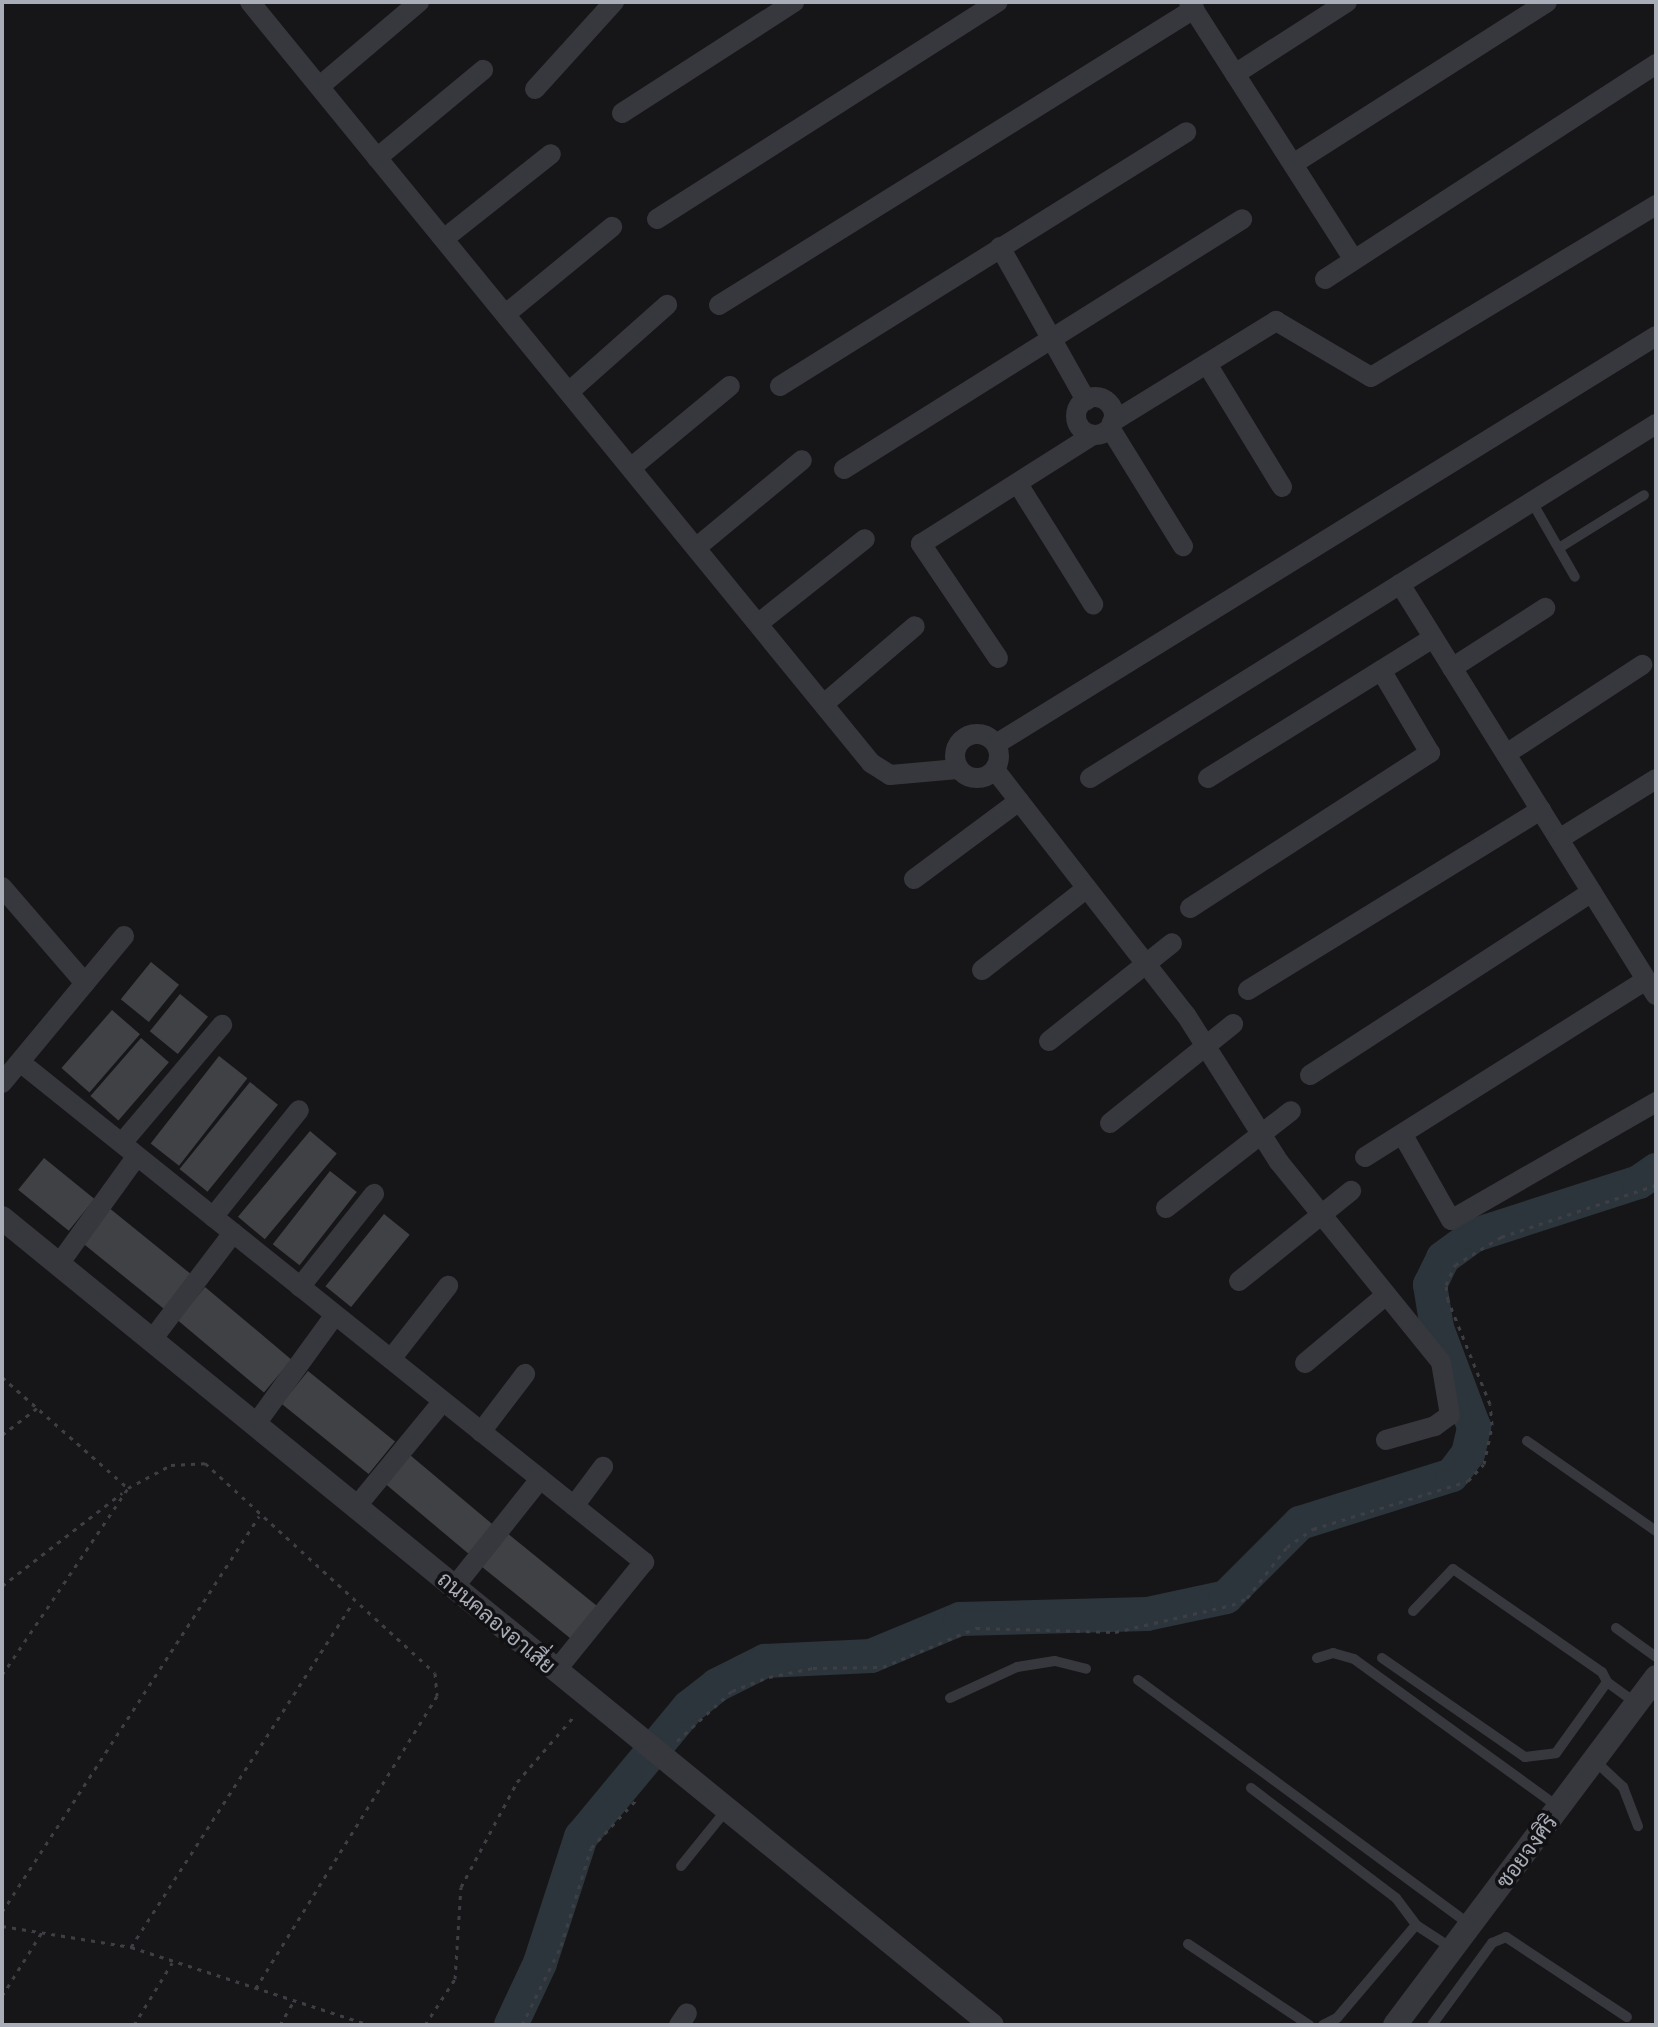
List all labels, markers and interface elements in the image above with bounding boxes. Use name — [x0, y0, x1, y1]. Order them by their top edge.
street label: ถนนคลองอาเสี่ย — [433, 1565, 561, 1679]
street label: ซอยจงศิริ — [1490, 1809, 1562, 1893]

